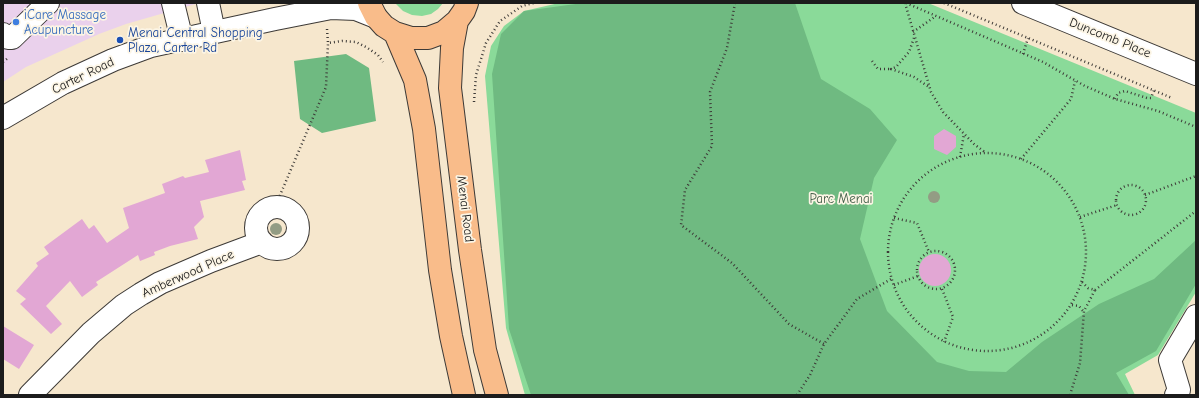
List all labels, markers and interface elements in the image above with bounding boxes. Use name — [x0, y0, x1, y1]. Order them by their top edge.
place label: iCare Massage Acupuncture — [24, 7, 106, 38]
street label: Duncomb Place — [1067, 15, 1153, 61]
marker: iCare Massage Acupuncture — [11, 17, 21, 27]
place label: Menai Central Shopping Plaza, Carter Rd — [128, 25, 263, 56]
marker: Menai Central Shopping Plaza, Carter Rd — [115, 35, 125, 45]
street label: Carter Road — [49, 54, 117, 98]
street label: Menai Road — [453, 175, 477, 243]
park label: Parc Menai — [809, 191, 873, 207]
street label: Amberwood Place — [140, 247, 236, 301]

